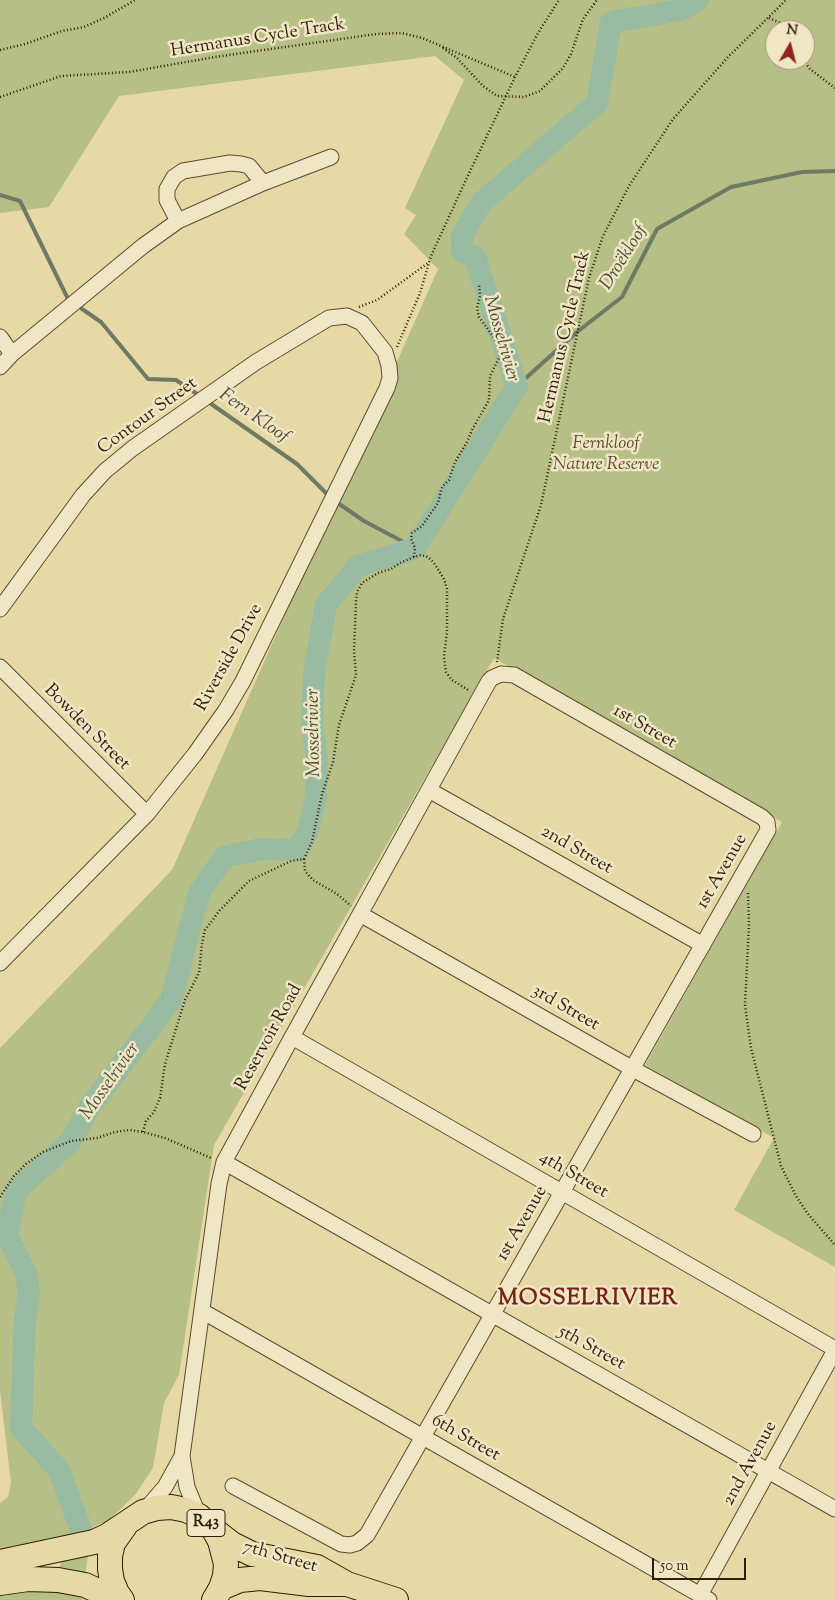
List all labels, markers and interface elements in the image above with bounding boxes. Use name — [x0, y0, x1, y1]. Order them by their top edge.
street label: Hermanus Cycle Track — [169, 15, 347, 63]
north arrow — [765, 20, 815, 70]
text: N — [785, 20, 799, 42]
water label: Droëkloof — [596, 221, 654, 295]
street label: Hermanus Cycle Track — [536, 249, 596, 425]
water label: Mosselrivier — [477, 293, 523, 385]
street label: Contour Street — [94, 374, 202, 460]
water label: Fern Kloof — [213, 385, 293, 449]
park label: Fernkloof Nature Reserve — [553, 434, 659, 476]
street label: Riverside Drive — [192, 600, 268, 716]
street label: Bowden Street — [38, 680, 134, 776]
water label: Mosselrivier — [303, 688, 327, 778]
street label: 1st Street — [608, 701, 680, 755]
street label: 2nd Street — [536, 822, 616, 880]
street label: 1st Avenue — [693, 831, 753, 913]
street label: Reservoir Road — [232, 981, 308, 1095]
street label: 3rd Street — [527, 981, 603, 1037]
water label: Mosselrivier — [76, 1039, 146, 1125]
street label: 4th Street — [535, 1148, 611, 1204]
street label: 1st Avenue — [493, 1183, 553, 1265]
district label: MOSSELRIVIER — [496, 1287, 680, 1313]
street label: 5th Street — [554, 1322, 628, 1376]
street label: 6th Street — [427, 1411, 503, 1467]
street label: 2nd Avenue — [719, 1418, 783, 1510]
road number: R43 — [187, 1510, 225, 1536]
street label: 7th Street — [240, 1537, 320, 1579]
scale bar — [655, 1548, 749, 1580]
text: 50 m — [660, 1556, 689, 1577]

